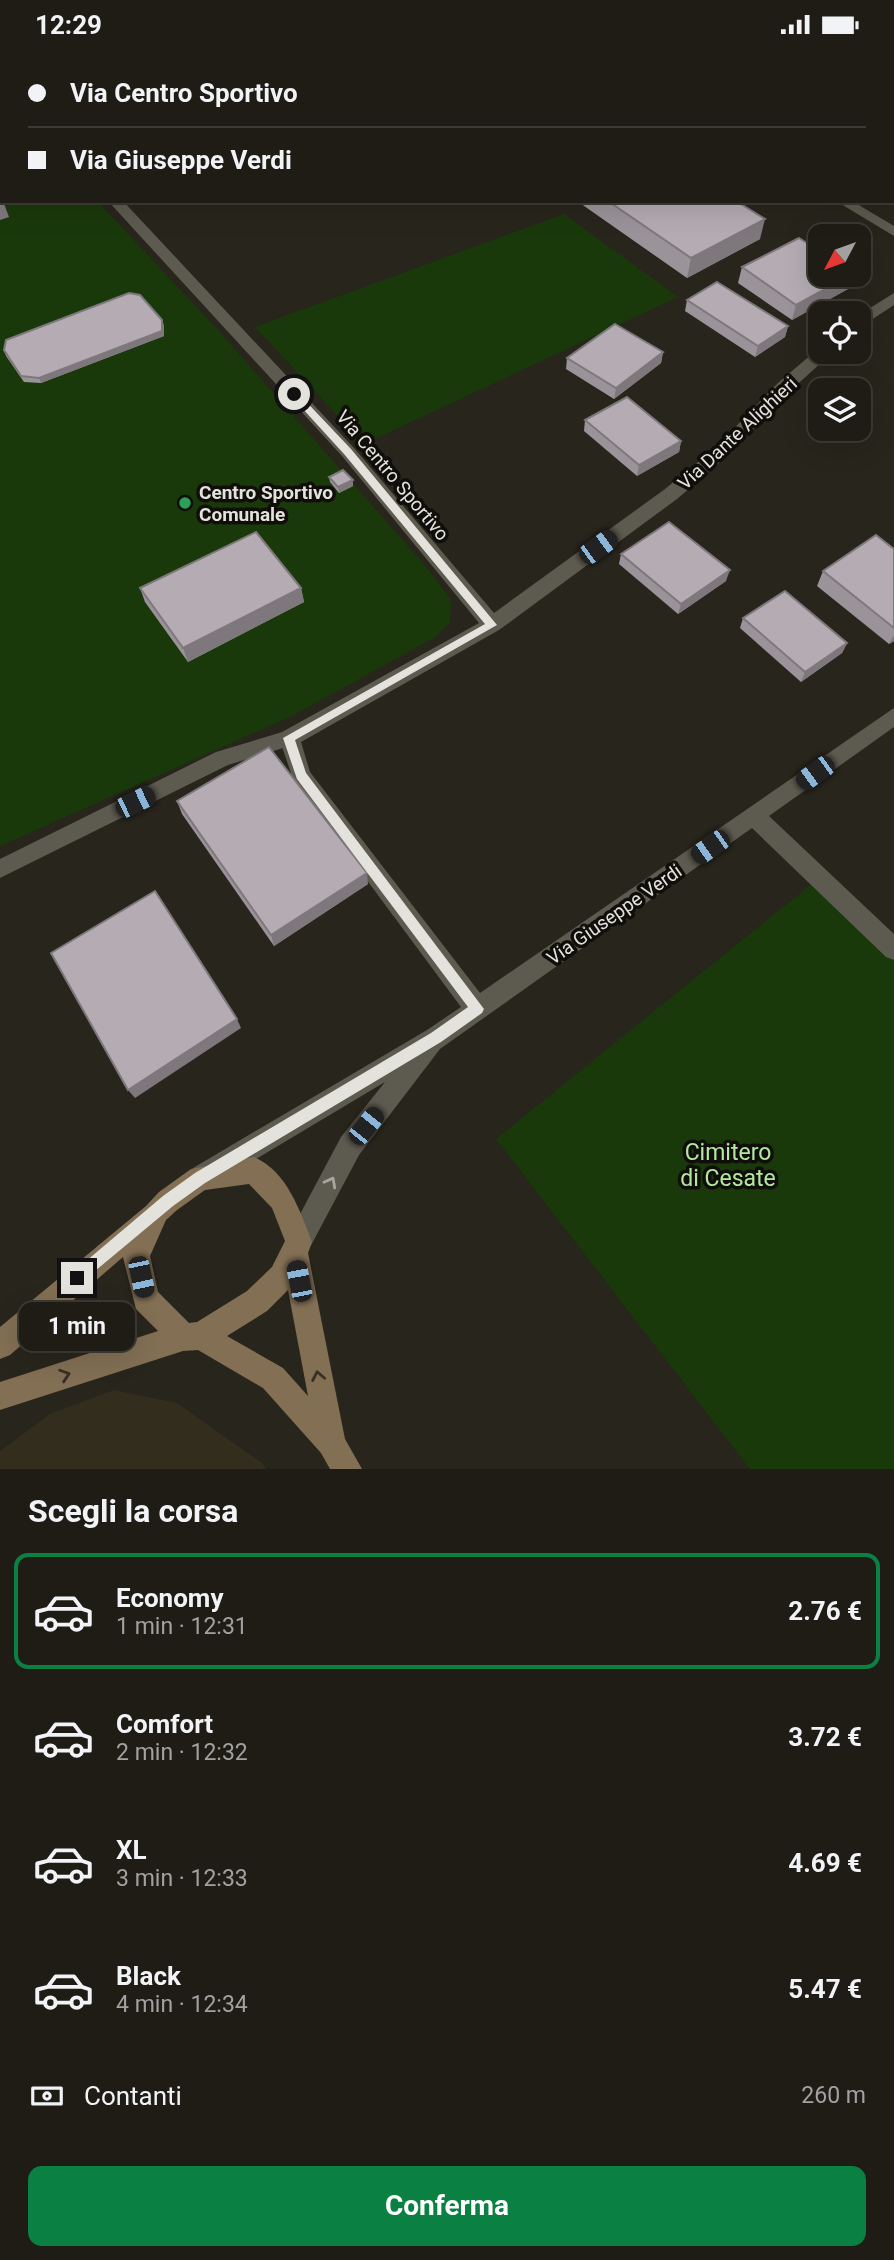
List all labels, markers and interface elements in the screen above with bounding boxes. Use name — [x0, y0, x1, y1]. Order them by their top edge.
text: 12:29 — [35, 10, 102, 40]
text: Via Centro Sportivo — [70, 78, 298, 108]
text: Via Giuseppe Verdi — [70, 145, 292, 175]
north arrow — [808, 224, 872, 287]
map controls — [808, 224, 871, 441]
button: locate — [808, 301, 871, 364]
street label: Via Dante Alighieri — [673, 372, 802, 494]
route start — [278, 378, 310, 410]
button: layers — [808, 378, 871, 441]
street label: Via Centro Sportivo — [331, 405, 454, 545]
place label: Centro Sportivo Comunale — [199, 481, 333, 526]
marker: Centro Sportivo Comunale — [177, 495, 193, 511]
car — [575, 526, 622, 568]
car — [792, 752, 839, 794]
car — [112, 783, 159, 821]
car — [687, 826, 734, 868]
street label: Via Giuseppe Verdi — [542, 859, 686, 969]
car — [345, 1103, 388, 1149]
park label: Cimitero di Cesate — [680, 1139, 776, 1192]
one-way arrow — [323, 1177, 336, 1189]
car — [127, 1254, 156, 1300]
car — [285, 1258, 314, 1304]
route end — [61, 1262, 93, 1294]
callout: 1 min — [19, 1303, 135, 1351]
text: 1 min — [48, 1313, 106, 1340]
one-way arrow — [58, 1369, 71, 1383]
one-way arrow — [311, 1370, 326, 1382]
text: Scegli la corsa — [28, 1492, 238, 1530]
icon: car — [32, 1580, 95, 1643]
text: Economy — [116, 1583, 223, 1613]
text: 2.76 € — [788, 1596, 862, 1626]
text: 1 min · 12:31 — [116, 1613, 248, 1640]
icon: car — [32, 1706, 95, 1769]
text: Comfort — [116, 1709, 213, 1739]
text: 3.72 € — [788, 1722, 862, 1752]
text: 2 min · 12:32 — [116, 1739, 248, 1766]
icon: car — [32, 1832, 95, 1895]
text: XL — [116, 1835, 147, 1865]
text: 4.69 € — [788, 1848, 862, 1878]
text: 3 min · 12:33 — [116, 1865, 248, 1892]
icon: car — [32, 1958, 95, 2021]
text: Black — [116, 1961, 181, 1991]
text: 5.47 € — [788, 1974, 862, 2004]
text: 4 min · 12:34 — [116, 1991, 248, 2018]
icon: cash — [28, 2077, 66, 2115]
text: Contanti — [84, 2081, 182, 2111]
text: 260 m — [801, 2082, 866, 2109]
button: Conferma — [28, 2166, 866, 2246]

